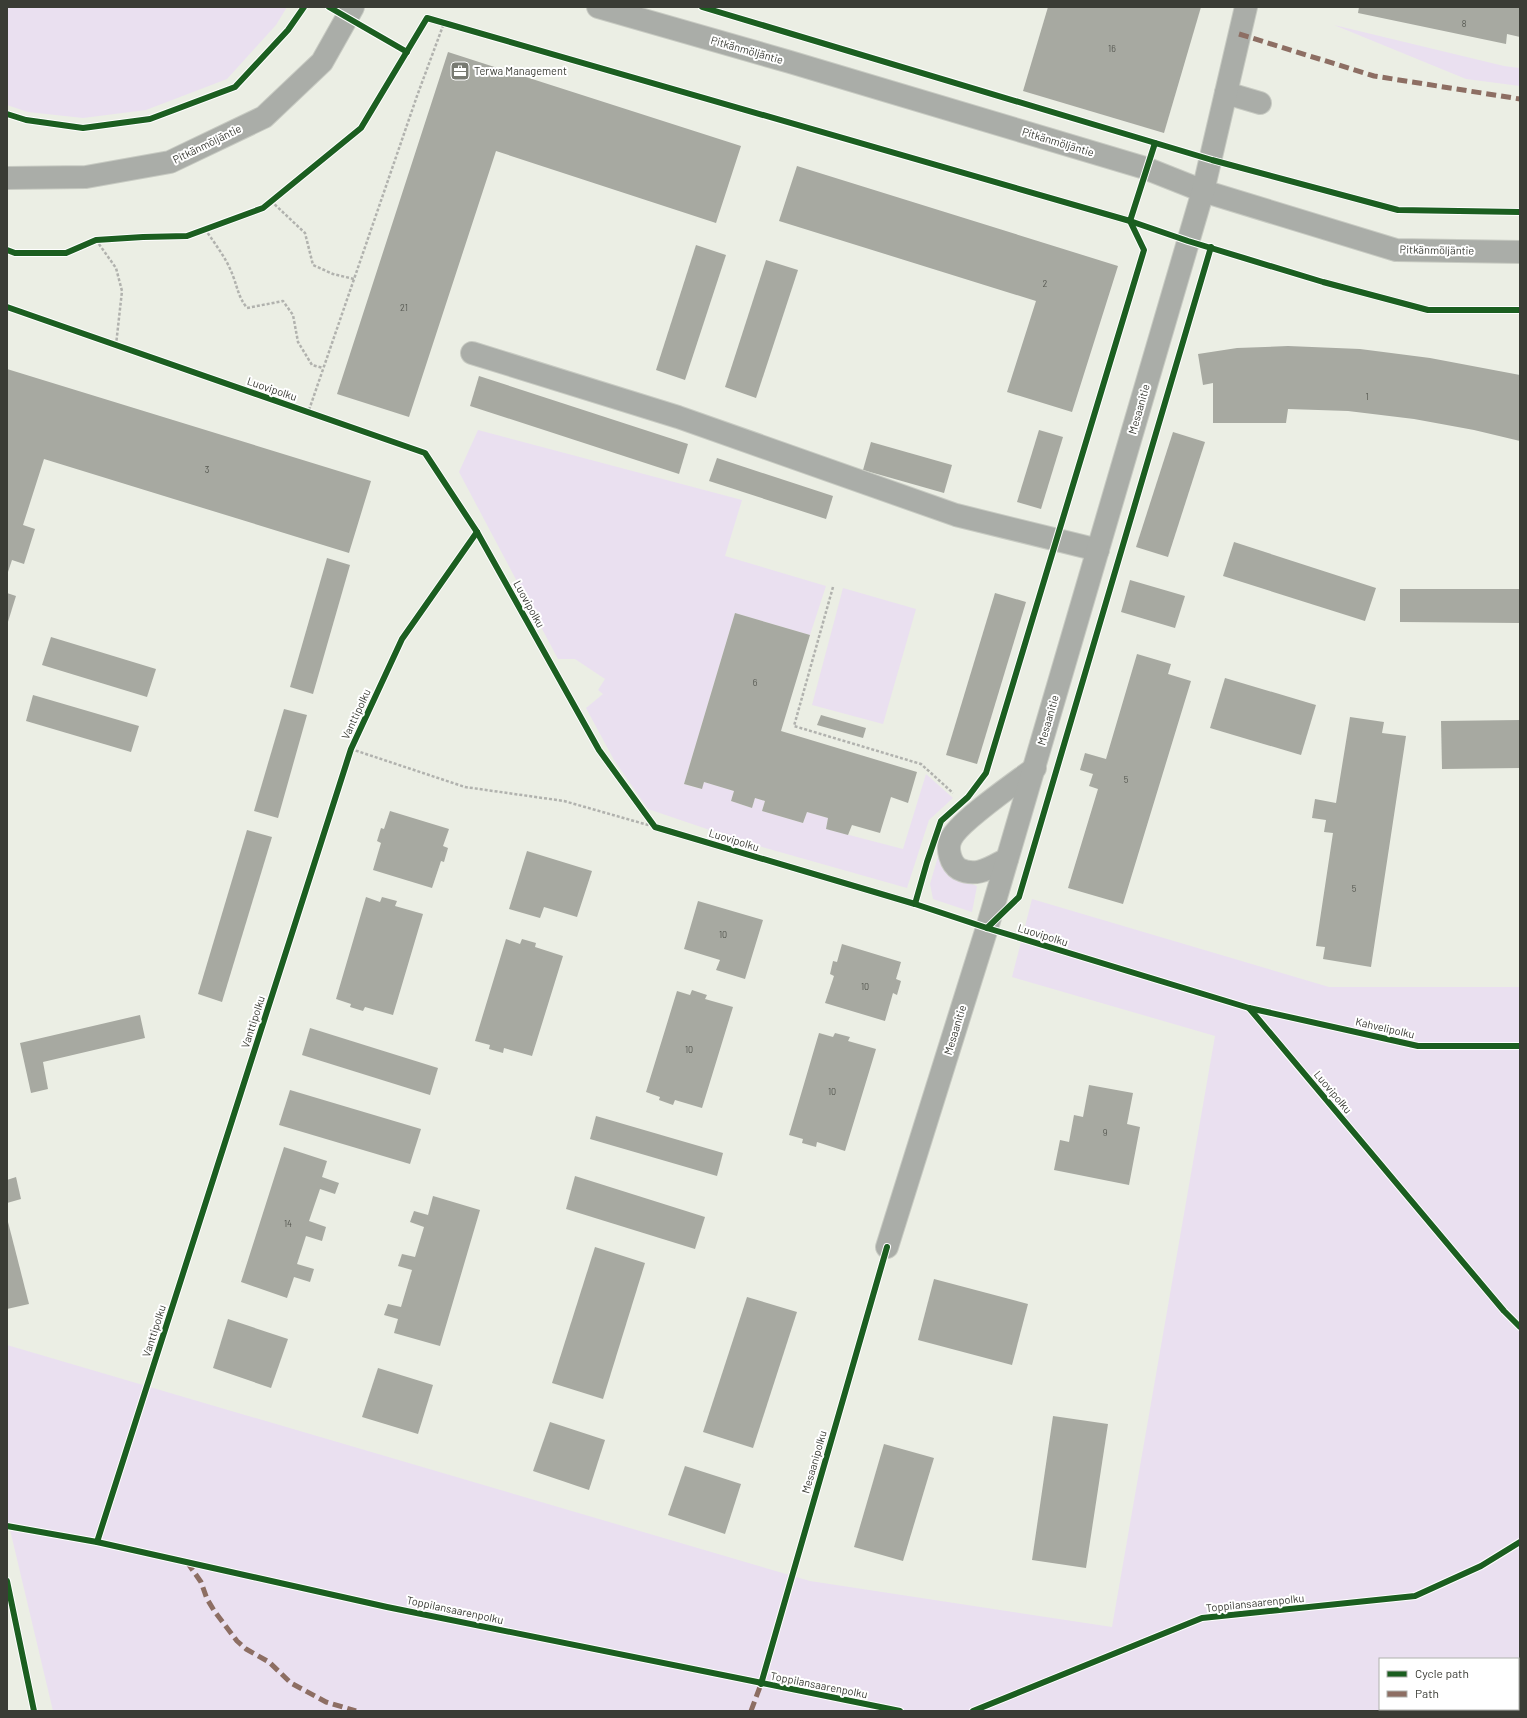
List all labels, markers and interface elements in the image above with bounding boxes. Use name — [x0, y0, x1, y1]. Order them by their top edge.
house number: 8 — [1462, 18, 1467, 29]
street label: Pitkänmöljäntie — [709, 33, 785, 66]
house number: 16 — [1108, 43, 1116, 54]
office icon: Terwa Management — [449, 60, 471, 82]
place label: Terwa Management — [474, 64, 567, 77]
street label: Pitkänmöljäntie — [170, 121, 243, 166]
street label: Pitkänmöljäntie — [1021, 124, 1096, 159]
street label: Pitkänmöljäntie — [1400, 242, 1475, 257]
house number: 2 — [1043, 278, 1048, 289]
house number: 21 — [400, 302, 408, 313]
street label: Luovipolku — [246, 374, 299, 403]
street label: Mesaanitie — [1125, 382, 1152, 435]
house number: 1 — [1365, 391, 1369, 402]
house number: 3 — [205, 464, 210, 475]
street label: Luovipolku — [511, 578, 548, 630]
house number: 6 — [753, 677, 758, 688]
street label: Vanttipolku — [338, 686, 373, 741]
street label: Mesaanitie — [1034, 693, 1061, 746]
house number: 5 — [1124, 774, 1129, 785]
street label: Luovipolku — [707, 826, 761, 853]
house number: 5 — [1352, 883, 1357, 894]
street label: Luovipolku — [1016, 921, 1070, 948]
house number: 10 — [719, 929, 727, 940]
house number: 10 — [861, 981, 869, 992]
street label: Vanttipolku — [238, 994, 267, 1050]
street label: Mesaanitie — [941, 1003, 968, 1056]
street label: Kahvelipolku — [1354, 1014, 1416, 1041]
house number: 10 — [685, 1044, 693, 1055]
street label: Luovipolku — [1312, 1068, 1355, 1116]
house number: 10 — [828, 1086, 836, 1097]
house number: 9 — [1103, 1127, 1108, 1138]
house number: 14 — [284, 1218, 292, 1229]
street label: Vanttipolku — [139, 1303, 168, 1359]
street label: Mesaanipolku — [798, 1429, 829, 1495]
street label: Toppilansaarenpolku — [1205, 1591, 1305, 1614]
street label: Toppilansaarenpolku — [405, 1593, 505, 1626]
legend — [1379, 1658, 1519, 1710]
text: Cycle path — [1415, 1666, 1469, 1680]
street label: Toppilansaarenpolku — [769, 1669, 869, 1700]
text: Path — [1415, 1686, 1439, 1700]

